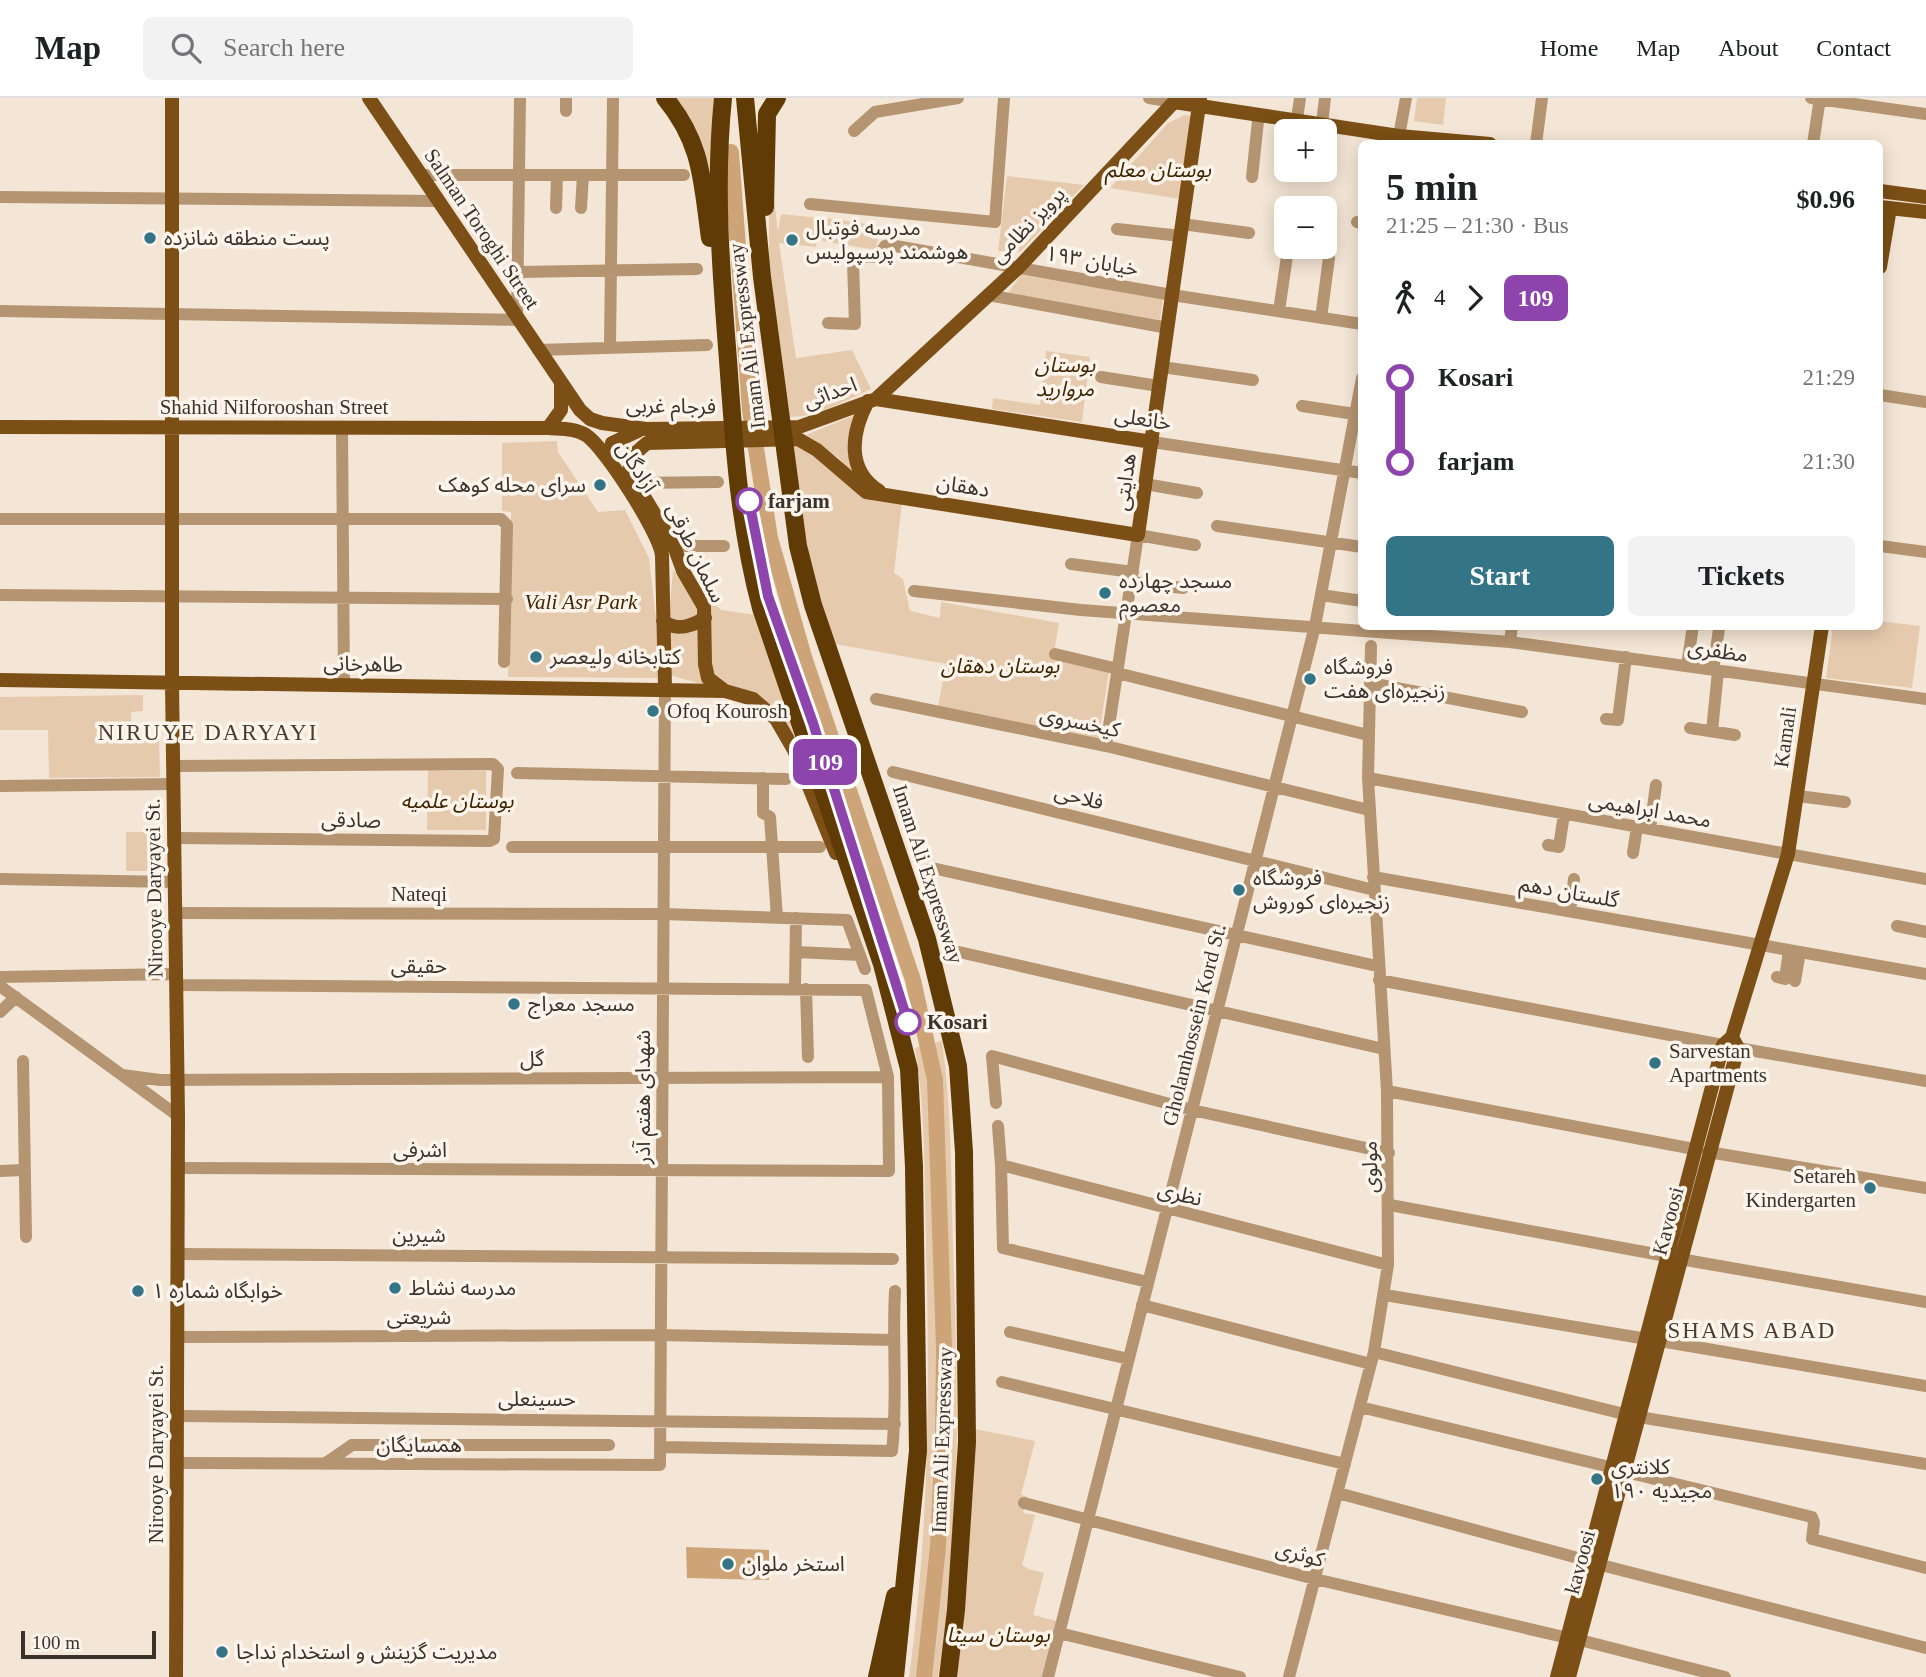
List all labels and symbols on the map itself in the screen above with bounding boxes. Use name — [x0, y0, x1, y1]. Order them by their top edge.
street label: Salman Toroghi Street — [419, 144, 545, 314]
park label: بوستان معلم — [1104, 158, 1211, 186]
street label: پرویز نظامی — [986, 182, 1071, 269]
place label: مدرسه فوتبال هوشمند پرسپولیس — [806, 216, 968, 265]
place label: پست منطقه شانزده — [164, 226, 330, 251]
marker: پست منطقه شانزده — [142, 230, 158, 246]
marker: مدرسه فوتبال هوشمند پرسپولیس — [784, 232, 800, 248]
street label: Imam Ali Expressway — [724, 241, 770, 430]
street label: خیابان ۱۹۳ — [1044, 241, 1140, 281]
park label: بوستان مروارید — [1035, 353, 1096, 401]
street label: احداثی — [800, 372, 860, 414]
street label: فرجام غربی — [626, 393, 716, 423]
street label: Shahid Nilforooshan Street — [160, 395, 388, 419]
street label: خانعلی — [1113, 403, 1173, 435]
street label: آزادگان — [612, 437, 663, 498]
street label: هدایتی — [1109, 452, 1141, 512]
street label: دهقان — [935, 470, 991, 502]
place label: سرای محله کوهک — [438, 473, 586, 497]
marker: سرای محله کوهک — [592, 477, 608, 493]
marker: farjam — [736, 488, 762, 514]
place label: farjam — [768, 489, 830, 513]
street label: سلمان طرقی — [662, 499, 730, 607]
place label: مسجد چهارده معصوم — [1119, 569, 1232, 621]
marker: مسجد چهارده معصوم — [1097, 585, 1113, 601]
park label: Vali Asr Park — [525, 590, 638, 614]
street label: مظفری — [1686, 635, 1750, 667]
place label: کتابخانه ولیعصر — [549, 645, 681, 669]
marker: کتابخانه ولیعصر — [528, 649, 544, 665]
street label: طاهرخانی — [323, 651, 403, 677]
park label: بوستان دهقان — [941, 654, 1060, 678]
place label: فروشگاه زنجیره‌ای هفت — [1324, 655, 1446, 703]
marker: فروشگاه زنجیره‌ای هفت — [1302, 671, 1318, 687]
place label: Ofoq Kourosh — [667, 699, 788, 723]
street label: کیخسروی — [1038, 702, 1123, 742]
marker: Ofoq Kourosh — [645, 703, 661, 719]
street label: Kamali — [1769, 705, 1801, 769]
district label: NIRUYE DARYAYI — [98, 720, 318, 745]
line badge: 109 — [785, 739, 865, 785]
street label: فلاحی — [1052, 779, 1106, 815]
street label: Imam Ali Expressway — [888, 782, 968, 967]
street label: محمد ابراهیمی — [1587, 787, 1713, 833]
park label: بوستان علمیه — [401, 789, 514, 813]
street label: Nirooye Daryayei St. — [140, 798, 168, 978]
street label: صادقی — [321, 807, 381, 833]
place label: فروشگاه زنجیره‌ای کوروش — [1253, 866, 1390, 914]
street label: گلستان دهم — [1517, 871, 1621, 916]
street label: Nateqi — [391, 882, 447, 906]
marker: فروشگاه زنجیره‌ای کوروش — [1231, 882, 1247, 898]
street label: Gholamhossein Kord St. — [1157, 922, 1231, 1128]
street label: حقیقی — [391, 954, 447, 978]
place label: مسجد معراج — [528, 992, 635, 1019]
marker: مسجد معراج — [506, 996, 522, 1012]
marker: Kosari — [895, 1009, 921, 1035]
place label: Kosari — [927, 1010, 988, 1034]
street label: شهدای هفتم آذر — [631, 1030, 658, 1165]
place label: Sarvestan Apartments — [1669, 1039, 1767, 1087]
street label: گل — [520, 1047, 544, 1071]
marker: Sarvestan Apartments — [1647, 1055, 1663, 1071]
street label: اشرفی — [393, 1138, 447, 1162]
street label: مولوی — [1358, 1141, 1382, 1193]
place label: Setareh Kindergarten — [1746, 1164, 1856, 1212]
street label: نظری — [1155, 1177, 1205, 1211]
marker: Setareh Kindergarten — [1862, 1180, 1878, 1196]
street label: Kavoosi — [1647, 1184, 1689, 1258]
street label: شیرین — [392, 1223, 446, 1247]
place label: مدرسه نشاط — [409, 1276, 516, 1300]
place label: خوابگاه شماره ۱ — [152, 1279, 283, 1303]
marker: مدرسه نشاط — [387, 1280, 403, 1296]
marker: خوابگاه شماره ۱ — [130, 1283, 146, 1299]
street label: شریعتی — [387, 1305, 451, 1329]
district label: SHAMS ABAD — [1668, 1318, 1836, 1343]
street label: Imam Ali Expressway — [927, 1346, 957, 1534]
street label: Nirooye Daryayei St. — [144, 1364, 168, 1544]
street label: حسینعلی — [498, 1387, 576, 1411]
street label: همسایگان — [376, 1433, 462, 1457]
place label: کلانتری ۱۹۰ مجیدیه — [1611, 1455, 1712, 1503]
marker: کلانتری ۱۹۰ مجیدیه — [1589, 1471, 1605, 1487]
street label: kavoosi — [1560, 1527, 1600, 1597]
street label: کوثری — [1273, 1536, 1327, 1572]
place label: استخر ملوان — [742, 1552, 845, 1576]
marker: استخر ملوان — [720, 1556, 736, 1572]
park label: بوستان سینا — [946, 1623, 1050, 1647]
scale bar — [21, 1628, 156, 1660]
place label: مدیریت گزینش و استخدام نداجا — [236, 1640, 498, 1668]
marker: مدیریت گزینش و استخدام نداجا — [214, 1644, 230, 1660]

